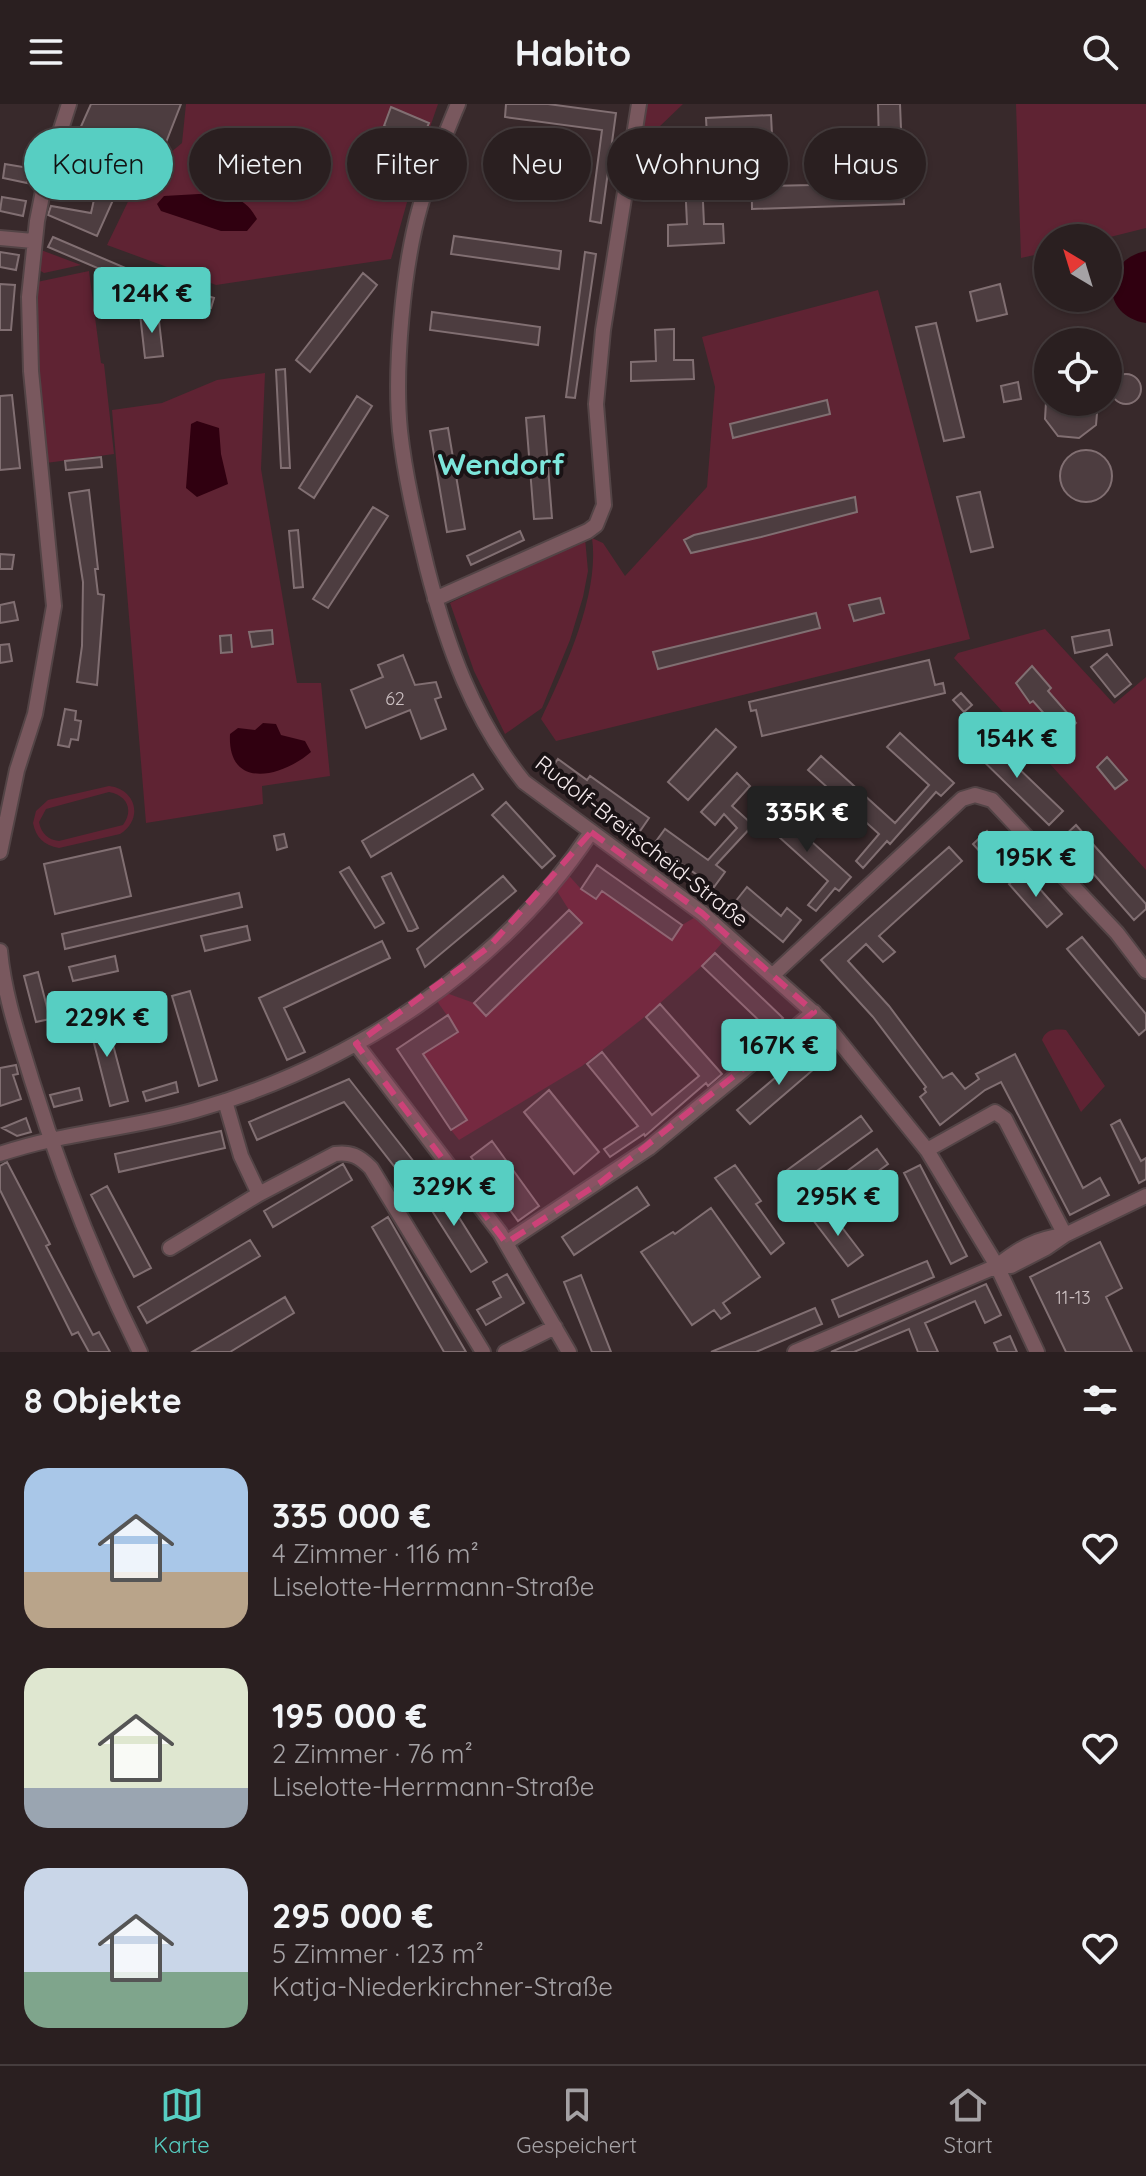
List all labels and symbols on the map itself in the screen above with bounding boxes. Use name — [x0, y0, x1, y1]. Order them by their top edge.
north arrow — [1034, 224, 1122, 312]
pin: 124K € — [87, 267, 217, 335]
district label: Wendorf — [437, 445, 565, 483]
house number: 62 — [385, 687, 405, 710]
pin: 154K € — [952, 712, 1082, 780]
street label: Rudolf-Breitscheid-Straße — [530, 749, 754, 933]
pin: 335K € — [742, 786, 872, 854]
pin: 195K € — [971, 831, 1101, 899]
pin: 229K € — [42, 991, 172, 1059]
pin: 167K € — [714, 1019, 844, 1087]
pin: 329K € — [389, 1160, 519, 1228]
pin: 295K € — [773, 1170, 903, 1238]
house number: 11-13 — [1055, 1286, 1091, 1309]

